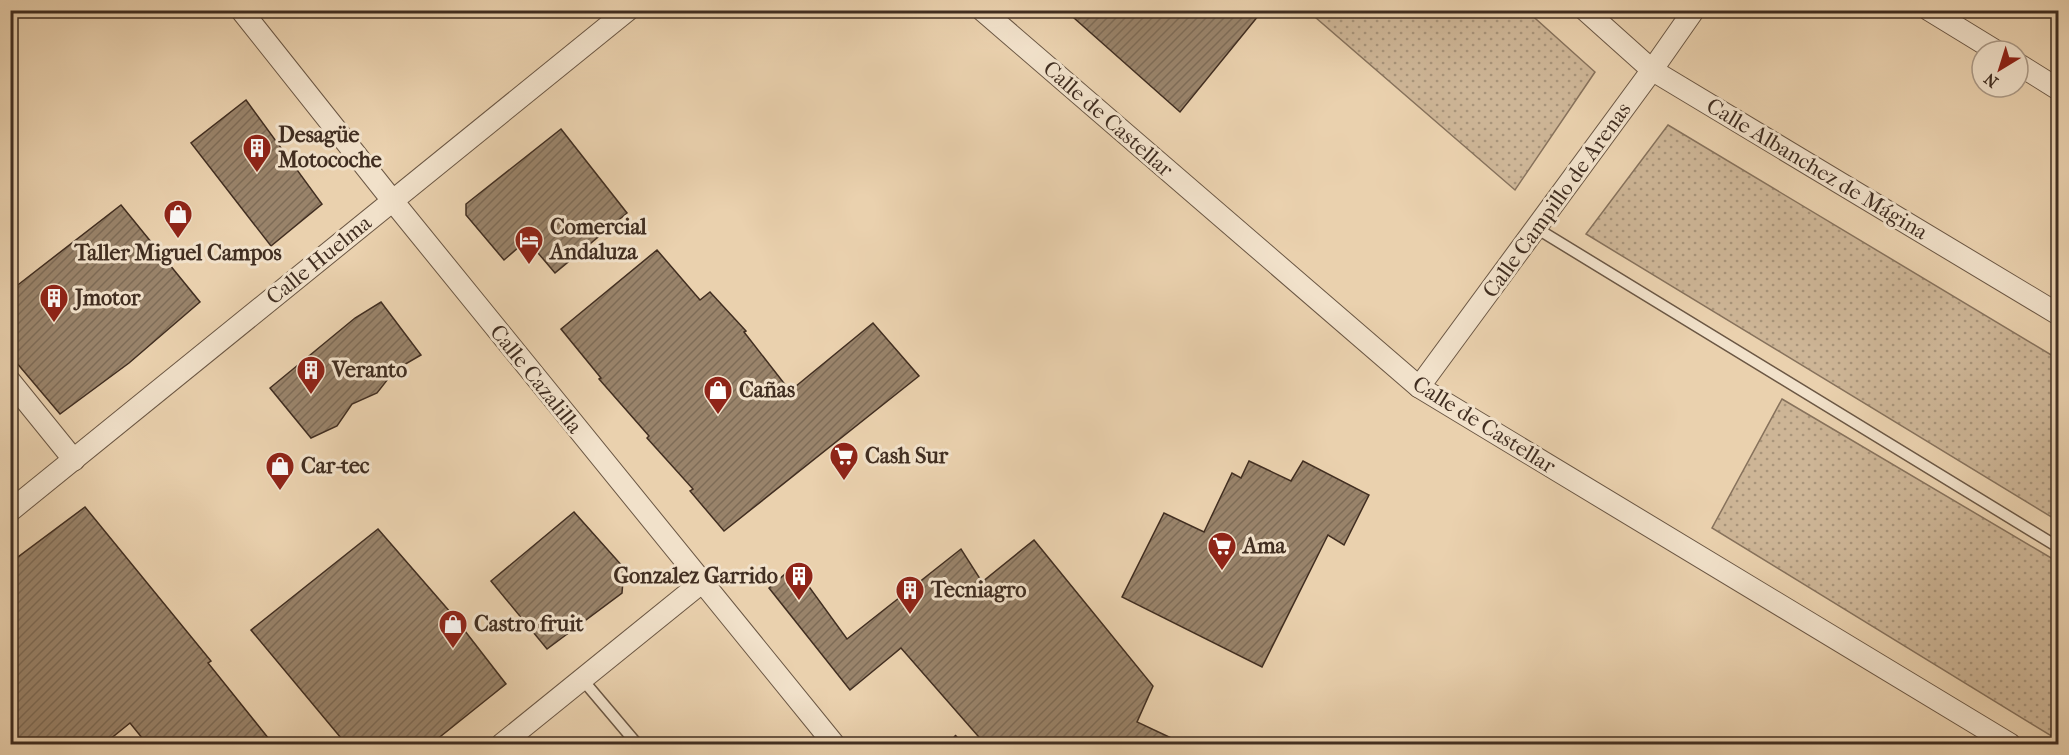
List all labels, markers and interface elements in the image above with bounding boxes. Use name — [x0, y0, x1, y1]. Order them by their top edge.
north arrow — [1970, 39, 2030, 99]
street label: Calle de Castellar — [1038, 56, 1179, 183]
text: N — [1980, 69, 2002, 92]
street label: Calle Albanchez de Mágina — [1702, 93, 1933, 246]
street label: Calle Campillo de Arenas — [1477, 97, 1637, 303]
place label: Desagüe Motocoche — [277, 122, 382, 173]
building icon: Desagüe Motocoche — [241, 132, 273, 174]
shop icon: Taller Miguel Campos — [162, 198, 194, 240]
street label: Calle Huelma — [261, 209, 377, 310]
place label: Comercial Andaluza — [548, 214, 648, 265]
hotel icon: Comercial Andaluza — [513, 224, 545, 266]
place label: Taller Miguel Campos — [73, 240, 282, 266]
building icon: Jmotor — [38, 282, 70, 324]
place label: Jmotor — [73, 285, 141, 311]
street label: Calle Cazalilla — [484, 319, 588, 439]
building icon: Veranto — [295, 354, 327, 396]
place label: Veranto — [331, 357, 407, 383]
street label: Calle de Castellar — [1408, 371, 1561, 480]
shop icon: Cañas — [702, 374, 734, 416]
place label: Cañas — [739, 377, 795, 403]
supermarket icon: Cash Sur — [828, 440, 860, 482]
place label: Cash Sur — [865, 443, 949, 469]
shop icon: Car-tec — [264, 450, 296, 492]
place label: Car-tec — [301, 453, 370, 479]
supermarket icon: Ama — [1206, 530, 1238, 572]
place label: Ama — [1241, 533, 1287, 559]
building icon: Gonzalez Garrido — [783, 560, 815, 602]
place label: Gonzalez Garrido — [614, 563, 778, 589]
building icon: Tecniagro — [894, 574, 926, 616]
place label: Tecniagro — [930, 577, 1026, 603]
shop icon: Castro fruit — [437, 608, 469, 650]
place label: Castro fruit — [474, 611, 585, 637]

